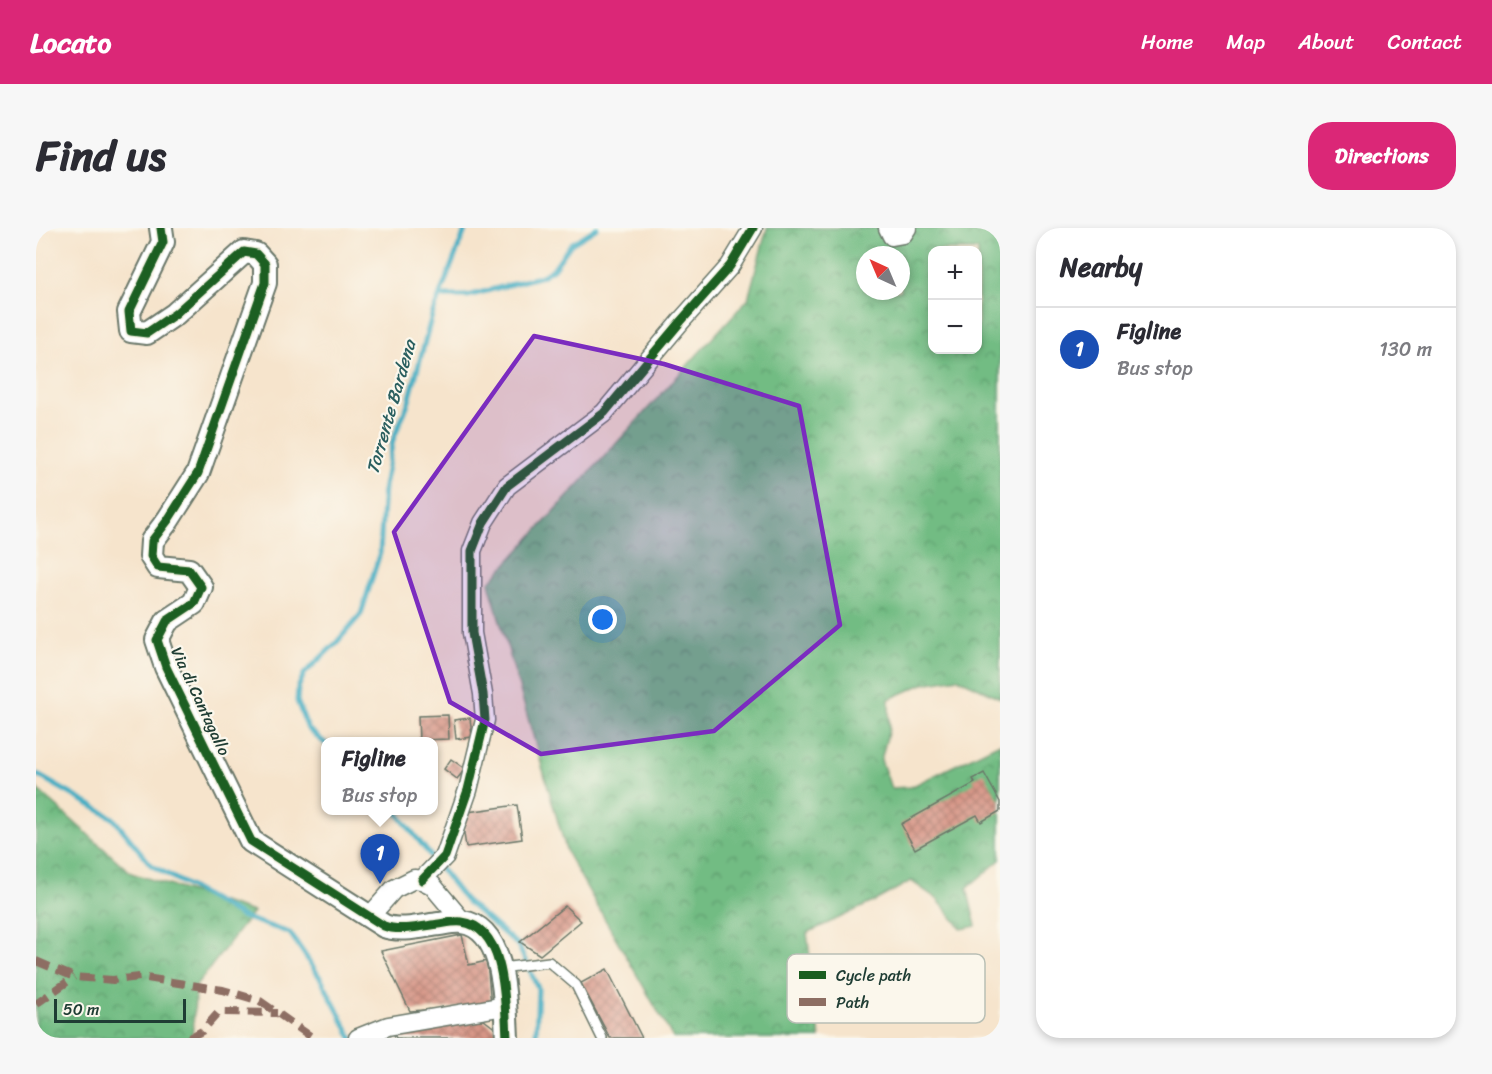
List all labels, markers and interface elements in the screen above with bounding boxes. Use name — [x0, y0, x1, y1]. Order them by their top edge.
text: Locato — [30, 18, 111, 67]
text: Home — [1141, 23, 1193, 61]
text: Map — [1226, 23, 1265, 61]
text: About — [1298, 23, 1355, 61]
text: Contact — [1388, 23, 1462, 61]
text: Find us — [36, 119, 166, 193]
button: Directions — [1308, 122, 1456, 190]
text: Nearby — [1060, 244, 1142, 290]
north arrow — [856, 246, 910, 300]
map controls — [928, 246, 982, 354]
button: + — [928, 246, 982, 300]
button: − — [928, 300, 982, 354]
text: Figline — [1117, 312, 1181, 351]
text: 1 — [1075, 332, 1084, 367]
text: 130 m — [1379, 332, 1432, 367]
water label: Torrente Bardena — [357, 334, 426, 478]
text: Bus stop — [1117, 351, 1193, 386]
your location — [588, 605, 617, 634]
street label: Via di Cantagallo — [163, 642, 239, 761]
popup — [321, 737, 438, 815]
text: Figline — [342, 739, 406, 778]
text: Bus stop — [342, 778, 417, 813]
pin: 1 — [360, 834, 400, 884]
legend — [787, 954, 985, 1023]
text: Cycle path — [836, 961, 911, 990]
text: Path — [836, 988, 869, 1017]
text: 50 m — [63, 995, 99, 1024]
scale bar — [54, 996, 186, 1024]

